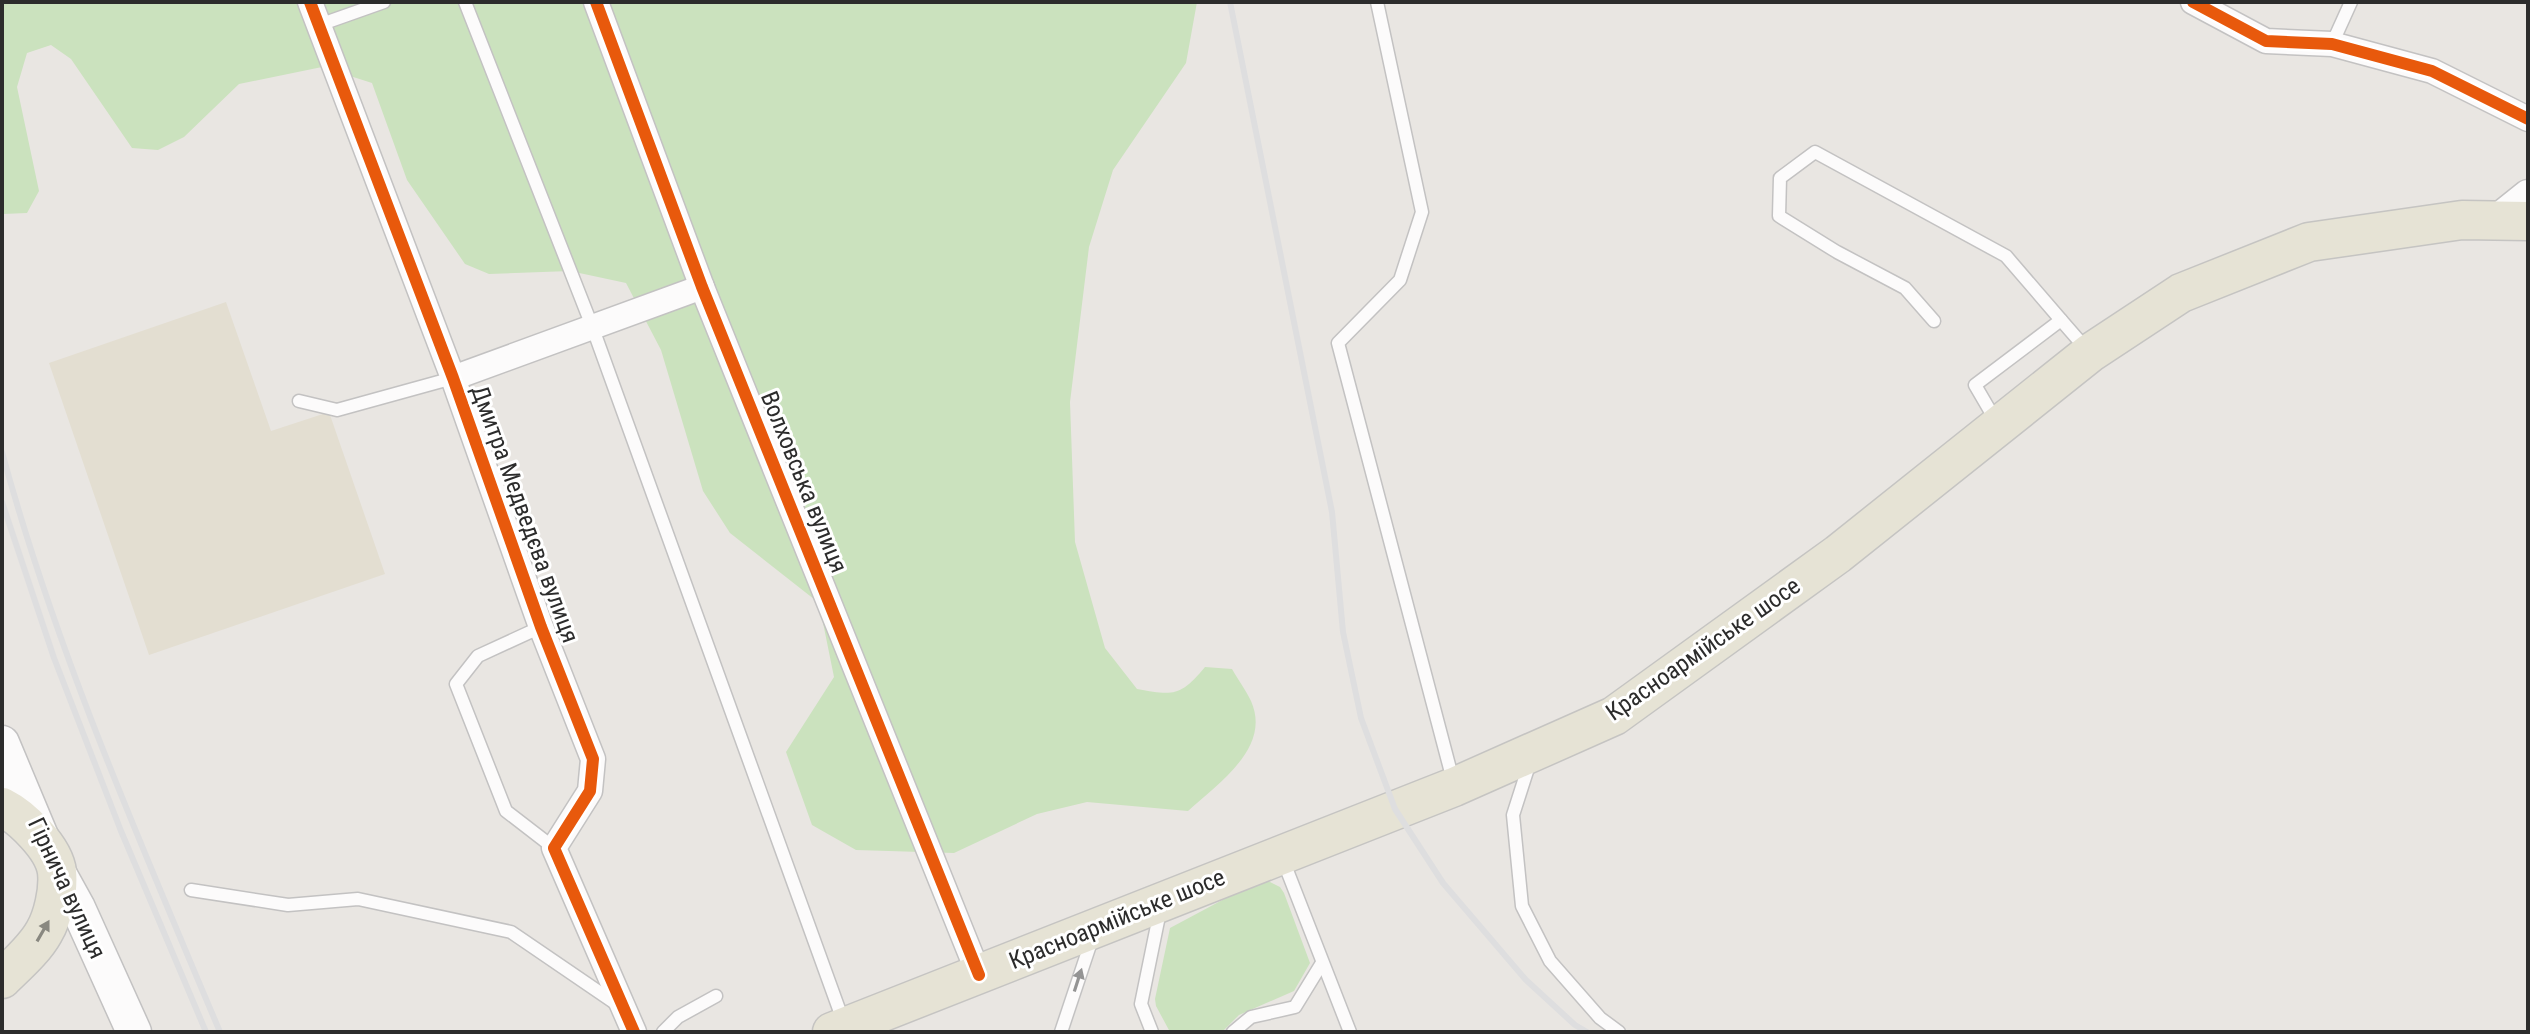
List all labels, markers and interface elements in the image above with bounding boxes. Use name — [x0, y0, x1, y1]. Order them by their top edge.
street label: Дмитра Медведєва вулиця — [465, 382, 585, 646]
street label: Волховська вулиця — [755, 387, 853, 577]
street label: Красноармійське шосе — [1601, 571, 1805, 727]
street label: Гірнича вулиця — [22, 813, 112, 963]
street label: Красноармійське шосе — [1005, 863, 1229, 975]
one-way arrow — [35, 920, 49, 942]
one-way arrow — [1073, 967, 1085, 991]

